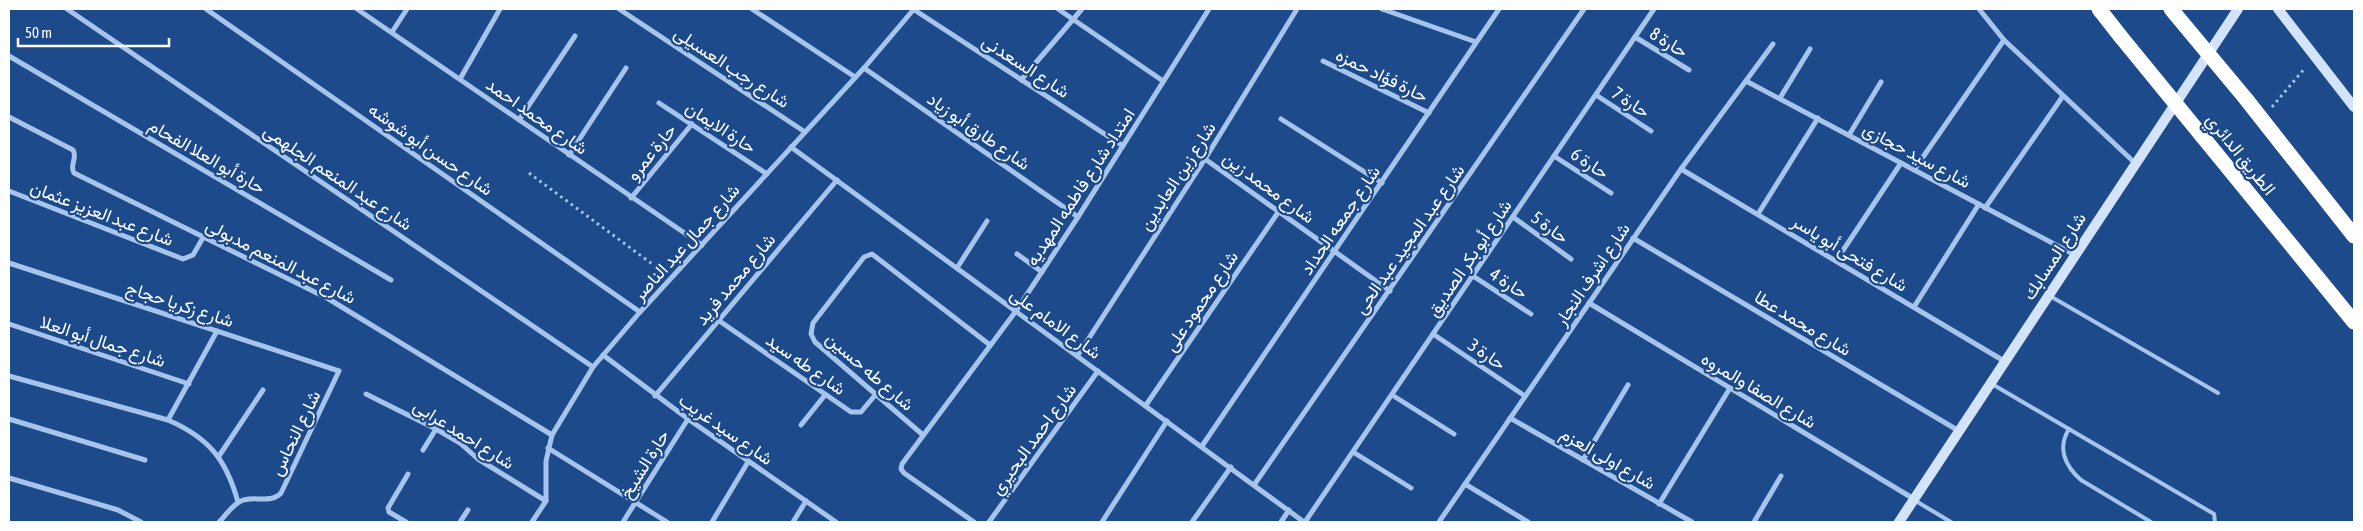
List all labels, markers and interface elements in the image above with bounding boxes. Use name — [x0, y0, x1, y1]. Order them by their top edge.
scale bar — [18, 15, 169, 47]
street label: شارع رجب العسيلى — [669, 22, 794, 114]
street label: حارة 8 — [1646, 22, 1692, 62]
text: 50 m — [25, 24, 52, 41]
street label: شارع السعدنى — [977, 30, 1074, 104]
street label: حارة فؤاد حمزه — [1332, 44, 1432, 107]
street label: شارع محمد احمد — [481, 73, 592, 160]
street label: حارة 7 — [1608, 82, 1654, 123]
street label: شارع طارق أبو زياد — [922, 88, 1034, 176]
street label: حارة الايمان — [681, 97, 760, 158]
street label: شارع حسن أبو شوشه — [364, 98, 497, 201]
street label: امتداد شارع فاطمه المهديه — [1021, 104, 1140, 271]
street label: الطريق الدائري — [2198, 109, 2280, 202]
street label: حارة أبو العلا الفحام — [144, 114, 269, 200]
street label: شارع زين العابدين — [1134, 118, 1222, 235]
street label: شارع سيد حجازى — [1858, 118, 1975, 194]
street label: شارع عبد المنعم الجلهمى — [259, 119, 416, 236]
street label: حارة عمرو — [622, 119, 681, 185]
street label: حارة 6 — [1567, 143, 1613, 184]
street label: شارع محمد زين — [1218, 147, 1319, 229]
street label: شارع عبد المجيد عبد الحى — [1349, 160, 1470, 319]
street label: شارع جمعه الحداد — [1296, 161, 1386, 280]
street label: شارع عبد العزيز عثمان — [27, 176, 177, 252]
street label: شارع جمال عبد الناصر — [627, 179, 745, 307]
street label: شارع أبو بكر الصديق — [1422, 196, 1518, 322]
street label: حارة 5 — [1527, 206, 1573, 248]
street label: شارع المسابك — [2018, 208, 2092, 305]
street label: شارع فتحى أبو ياسر — [1786, 210, 1912, 297]
street label: شارع عبد المنعم مدبولى — [202, 214, 360, 310]
street label: شارع اشرف النجار — [1549, 219, 1636, 331]
street label: شارع محمد فريد — [691, 229, 781, 330]
street label: شارع محمود على — [1160, 247, 1244, 356]
street label: حارة 4 — [1486, 263, 1532, 304]
street label: شارع زكريا حجاج — [123, 277, 236, 333]
street label: شارع الامام على — [1005, 283, 1106, 365]
street label: شارع محمد عطا — [1750, 286, 1855, 362]
street label: شارع جمال أبو العلا — [37, 311, 168, 373]
street label: شارع طه حسين — [820, 327, 918, 416]
street label: شارع طه سيد — [761, 329, 850, 401]
street label: حارة 3 — [1464, 334, 1510, 375]
street label: شارع الصفا والمروه — [1697, 347, 1820, 434]
street label: شارع احمد البحيري — [986, 379, 1084, 501]
street label: شارع النحاس — [265, 387, 326, 480]
street label: شارع سيد غريب — [674, 389, 777, 471]
street label: شارع احمد عرابى — [409, 395, 518, 475]
street label: شارع اولى العزم — [1556, 422, 1659, 495]
street label: حارة الشيخ — [615, 426, 675, 503]

